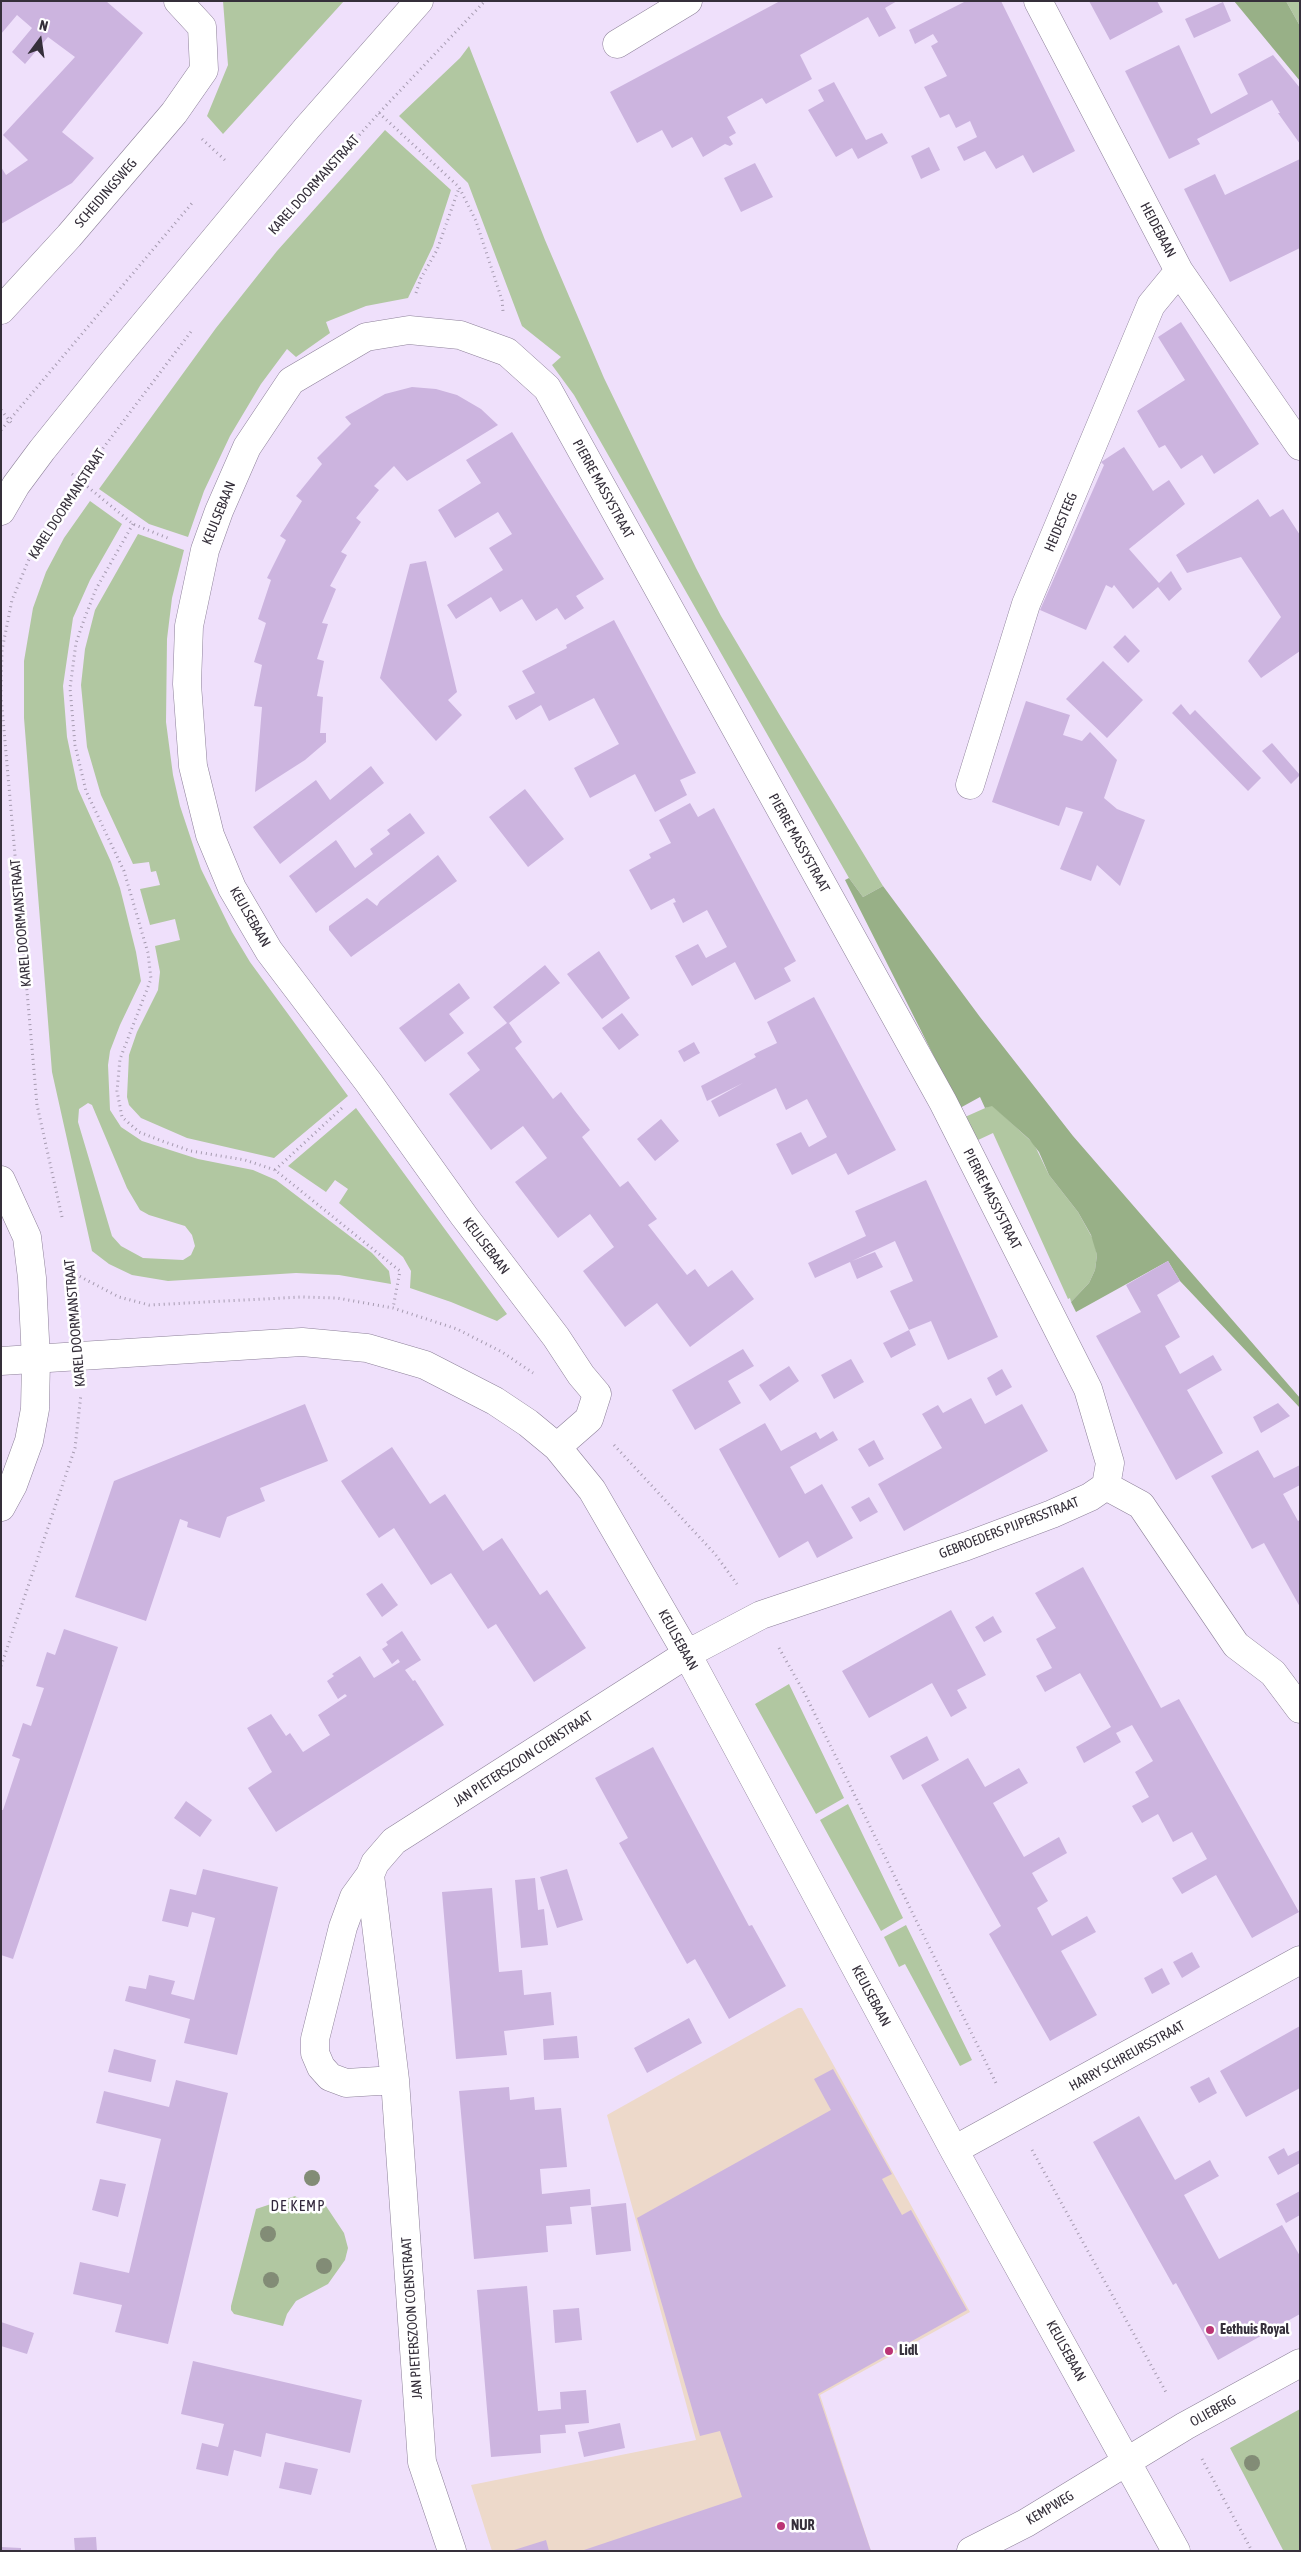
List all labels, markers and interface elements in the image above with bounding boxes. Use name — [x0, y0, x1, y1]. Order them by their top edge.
north arrow — [15, 15, 65, 65]
text: N — [38, 17, 50, 34]
street label: KAREL DOORMANSTRAAT — [265, 132, 363, 238]
street label: SCHEIDINGSWEG — [71, 155, 141, 231]
street label: HEIDEBAAN — [1136, 200, 1180, 260]
street label: PIERRE MASSYSTRAAT — [569, 436, 637, 542]
street label: KAREL DOORMANSTRAAT — [25, 446, 109, 562]
street label: KEULSEBAAN — [199, 479, 239, 547]
street label: HEIDESTEEG — [1041, 490, 1081, 554]
street label: PIERRE MASSYSTRAAT — [765, 790, 833, 896]
street label: KAREL DOORMANSTRAAT — [7, 858, 35, 988]
street label: KEULSEBAAN — [226, 884, 274, 950]
street label: PIERRE MASSYSTRAAT — [959, 1146, 1025, 1252]
street label: KEULSEBAAN — [459, 1214, 513, 1278]
street label: KAREL DOORMANSTRAAT — [61, 1258, 89, 1388]
street label: GEBROEDERS PIJPERSSTRAAT — [937, 1494, 1081, 1562]
street label: KEULSEBAAN — [654, 1607, 702, 1673]
street label: JAN PIETERSZOON COENSTRAAT — [450, 1708, 596, 1810]
street label: KEULSEBAAN — [848, 1962, 894, 2030]
street label: HARRY SCHREURSSTRAAT — [1066, 2017, 1188, 2095]
district label: DE KEMP — [270, 2197, 326, 2215]
street label: JAN PIETERSZOON COENSTRAAT — [398, 2236, 426, 2400]
street label: KEULSEBAAN — [1042, 2318, 1090, 2384]
place label: Eethuis Royal — [1220, 2322, 1289, 2338]
marker: Eethuis Royal — [1204, 2324, 1216, 2336]
place label: Lidl — [899, 2343, 918, 2359]
marker: Lidl — [883, 2345, 895, 2357]
street label: OLIEBERG — [1187, 2392, 1239, 2430]
street label: KEMPWEG — [1023, 2487, 1077, 2529]
place label: NUR — [791, 2518, 815, 2534]
marker: NUR — [775, 2520, 787, 2532]

